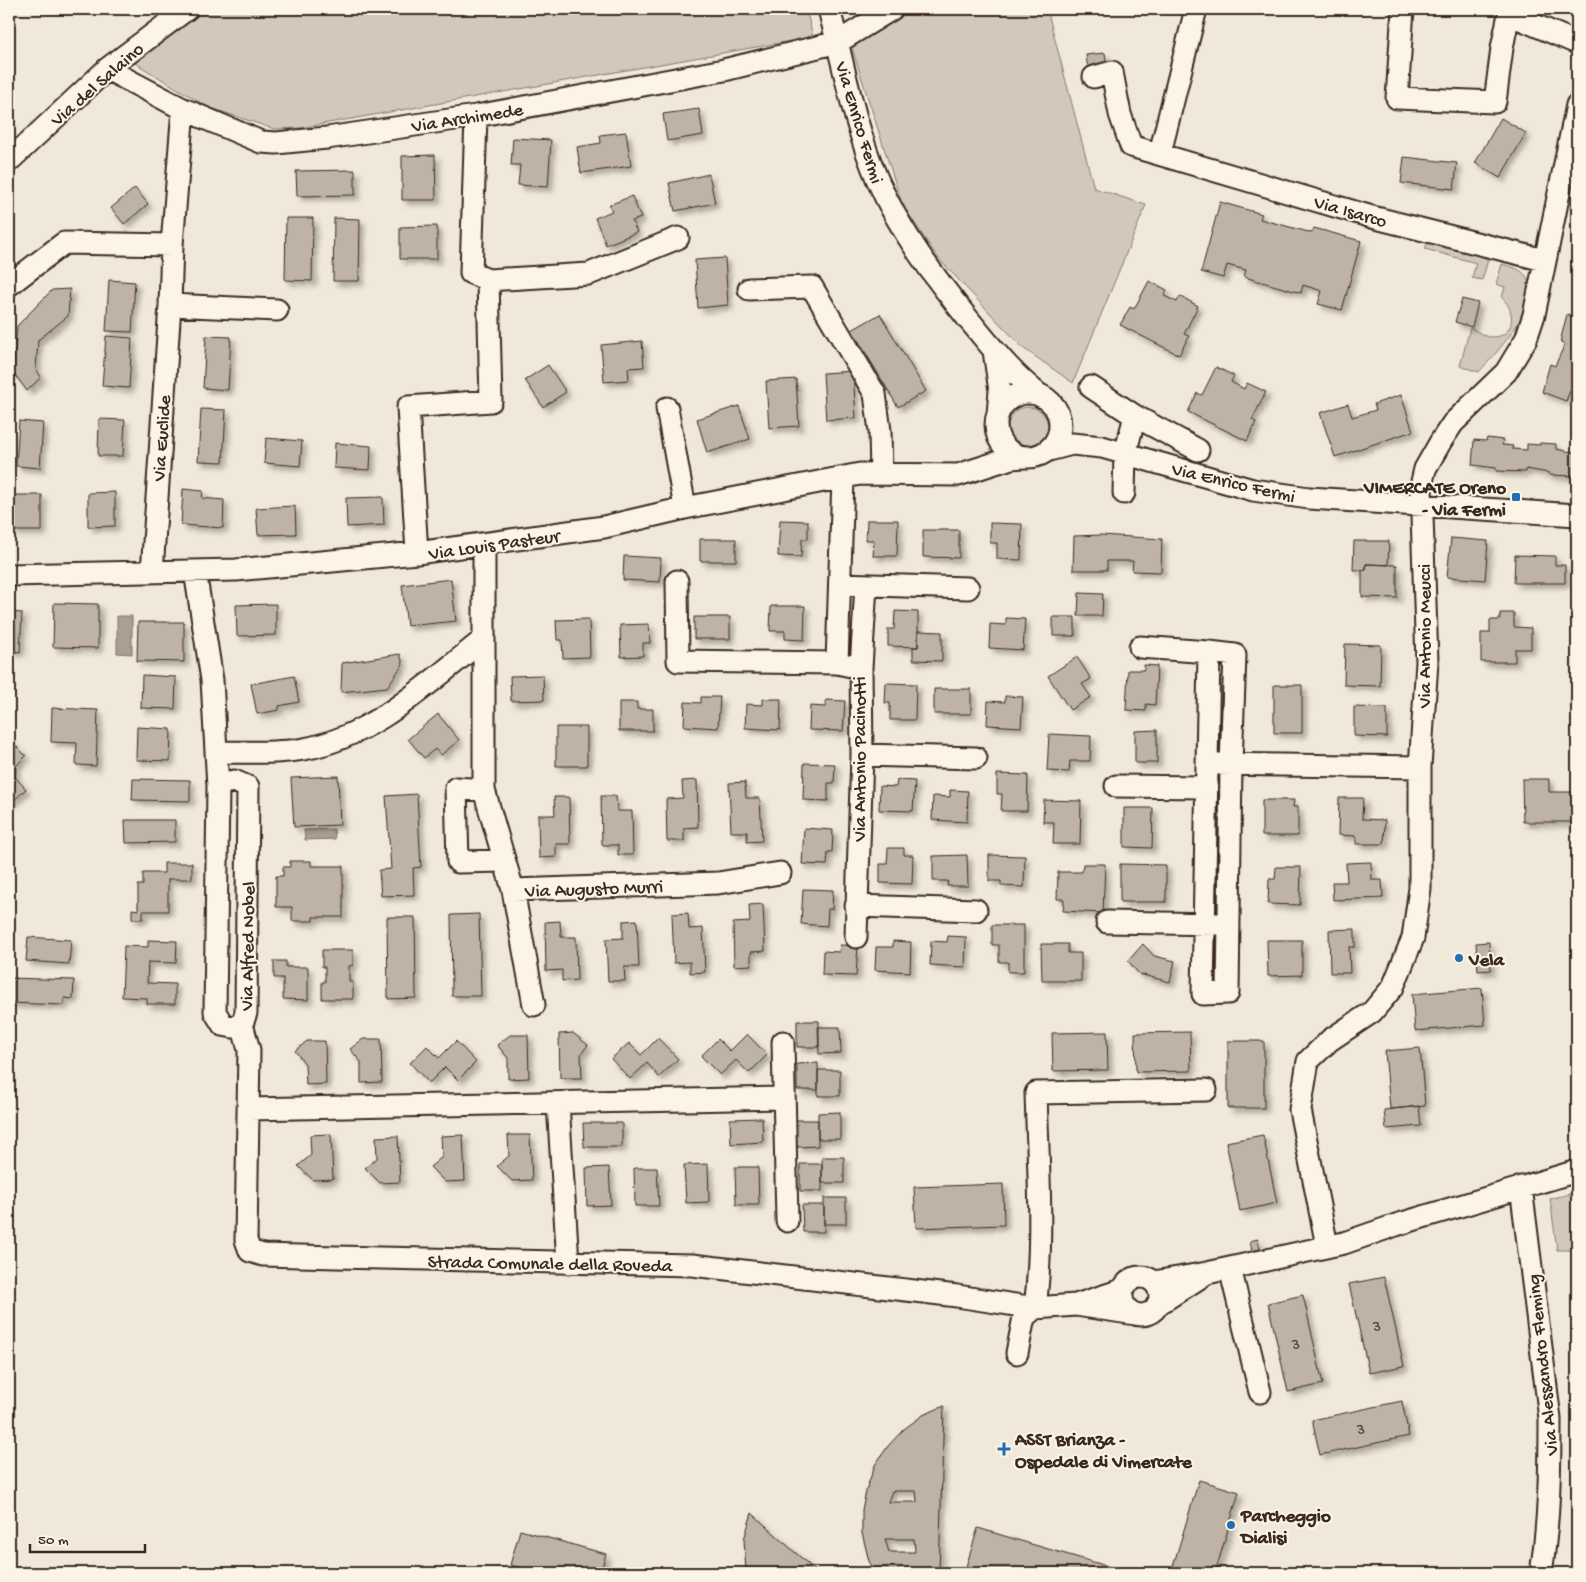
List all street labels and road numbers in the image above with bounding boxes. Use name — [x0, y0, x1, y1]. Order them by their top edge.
street label: Via del Salaino — [46, 39, 150, 133]
street label: Via Enrico Fermi — [828, 58, 887, 187]
street label: Via Archimede — [409, 99, 525, 140]
street label: Via Isarco — [1310, 192, 1389, 235]
street label: Via Euclide — [149, 394, 178, 483]
street label: Via Enrico Fermi — [1168, 459, 1297, 510]
street label: Via Louis Pasteur — [426, 526, 564, 567]
street label: Via Antonio Meucci — [1415, 564, 1438, 709]
street label: Via Antonio Pacinotti — [850, 676, 873, 843]
street label: Via Augusto Murri — [524, 877, 664, 904]
street label: Via Alfred Nobel — [237, 881, 262, 1012]
street label: Strada Comunale della Roveda — [427, 1252, 674, 1279]
street label: Via Alessandro Fleming — [1524, 1273, 1566, 1457]

